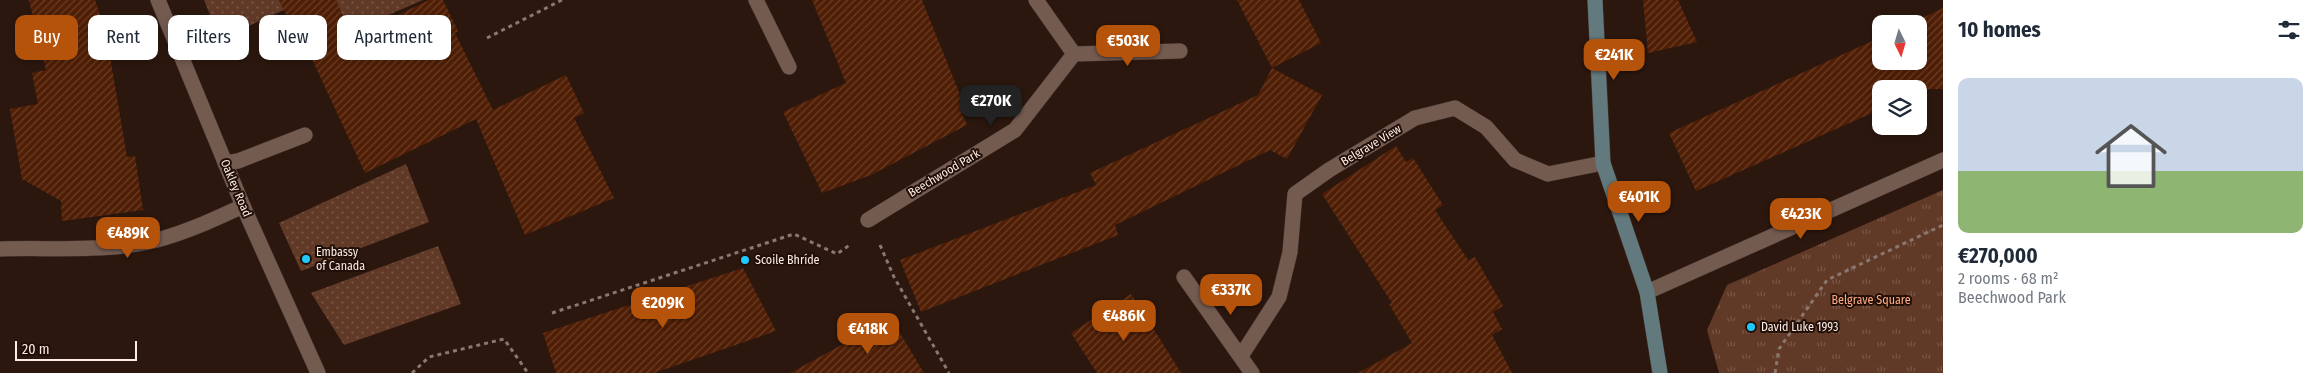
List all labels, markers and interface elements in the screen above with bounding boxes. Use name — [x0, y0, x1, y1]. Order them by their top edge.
chip: Buy — [15, 15, 78, 60]
chip: Rent — [88, 15, 158, 60]
chip: Filters — [168, 15, 249, 60]
chip: New — [259, 15, 327, 60]
chip: Apartment — [337, 15, 451, 60]
north arrow — [1872, 15, 1928, 70]
map controls — [1872, 15, 1927, 135]
icon: filters — [2275, 16, 2303, 44]
text: 10 homes — [1958, 17, 2041, 43]
pin: €503K — [1093, 24, 1163, 67]
text: €503K — [1107, 31, 1149, 50]
pin: €241K — [1579, 38, 1649, 81]
text: €241K — [1595, 45, 1633, 64]
button: layers — [1872, 80, 1927, 135]
pin: €270K — [956, 84, 1026, 127]
text: €270K — [971, 91, 1011, 110]
icon: home — [2086, 111, 2176, 201]
street label: Belgrave View — [1338, 121, 1404, 168]
street label: Beechwood Park — [906, 146, 983, 200]
street label: Oakley Road — [218, 157, 254, 219]
pin: €401K — [1604, 180, 1674, 223]
text: €401K — [1619, 187, 1659, 206]
pin: €423K — [1766, 198, 1836, 240]
text: €423K — [1781, 204, 1821, 223]
pin: €489K — [93, 216, 163, 259]
text: €489K — [107, 223, 149, 242]
text: €270,000 — [1958, 243, 2038, 269]
place label: Embassy of Canada — [316, 245, 365, 273]
marker: Embassy of Canada — [300, 253, 312, 265]
place label: Scoile Bhríde — [755, 253, 820, 267]
marker: Scoile Bhríde — [739, 254, 751, 266]
text: 2 rooms · 68 m² — [1958, 269, 2059, 288]
pin: €337K — [1196, 274, 1266, 316]
text: €337K — [1211, 280, 1251, 299]
pin: €209K — [628, 286, 698, 329]
text: Beechwood Park — [1958, 288, 2066, 307]
text: €209K — [642, 293, 684, 312]
park label: Belgrave Square — [1831, 293, 1911, 307]
pin: €486K — [1089, 300, 1159, 342]
text: €486K — [1103, 306, 1145, 325]
pin: €418K — [833, 312, 903, 355]
text: €418K — [848, 319, 888, 338]
place label: David Luke 1993 — [1761, 320, 1838, 334]
marker: David Luke 1993 — [1745, 321, 1757, 333]
scale bar — [15, 338, 138, 361]
text: 20 m — [22, 341, 50, 358]

